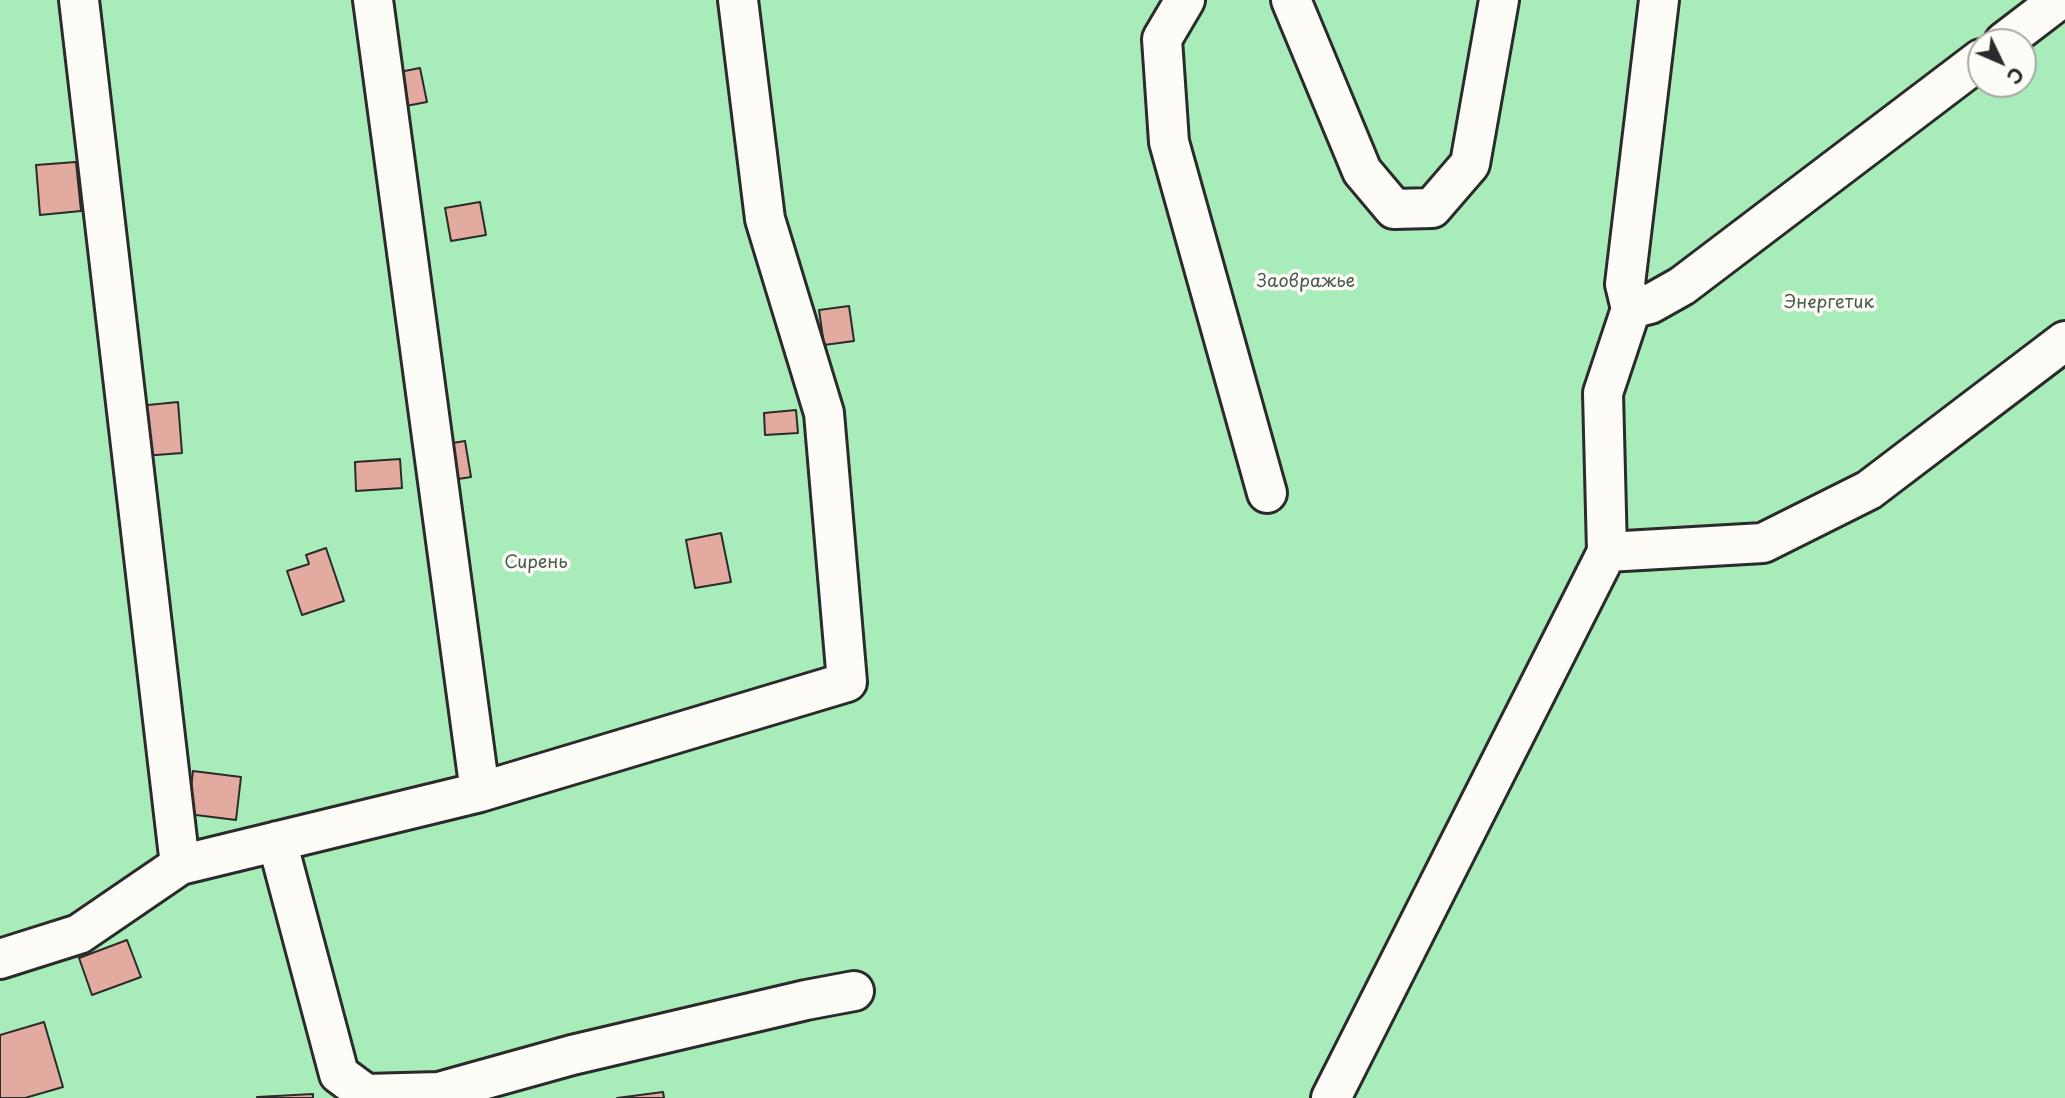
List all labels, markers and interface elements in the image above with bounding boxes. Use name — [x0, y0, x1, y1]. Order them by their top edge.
north arrow — [1967, 28, 2037, 98]
text: С — [2001, 61, 2031, 91]
park label: Заовражье — [1257, 271, 1355, 293]
park label: Энергетик — [1784, 292, 1874, 314]
park label: Сирень — [504, 552, 568, 574]

